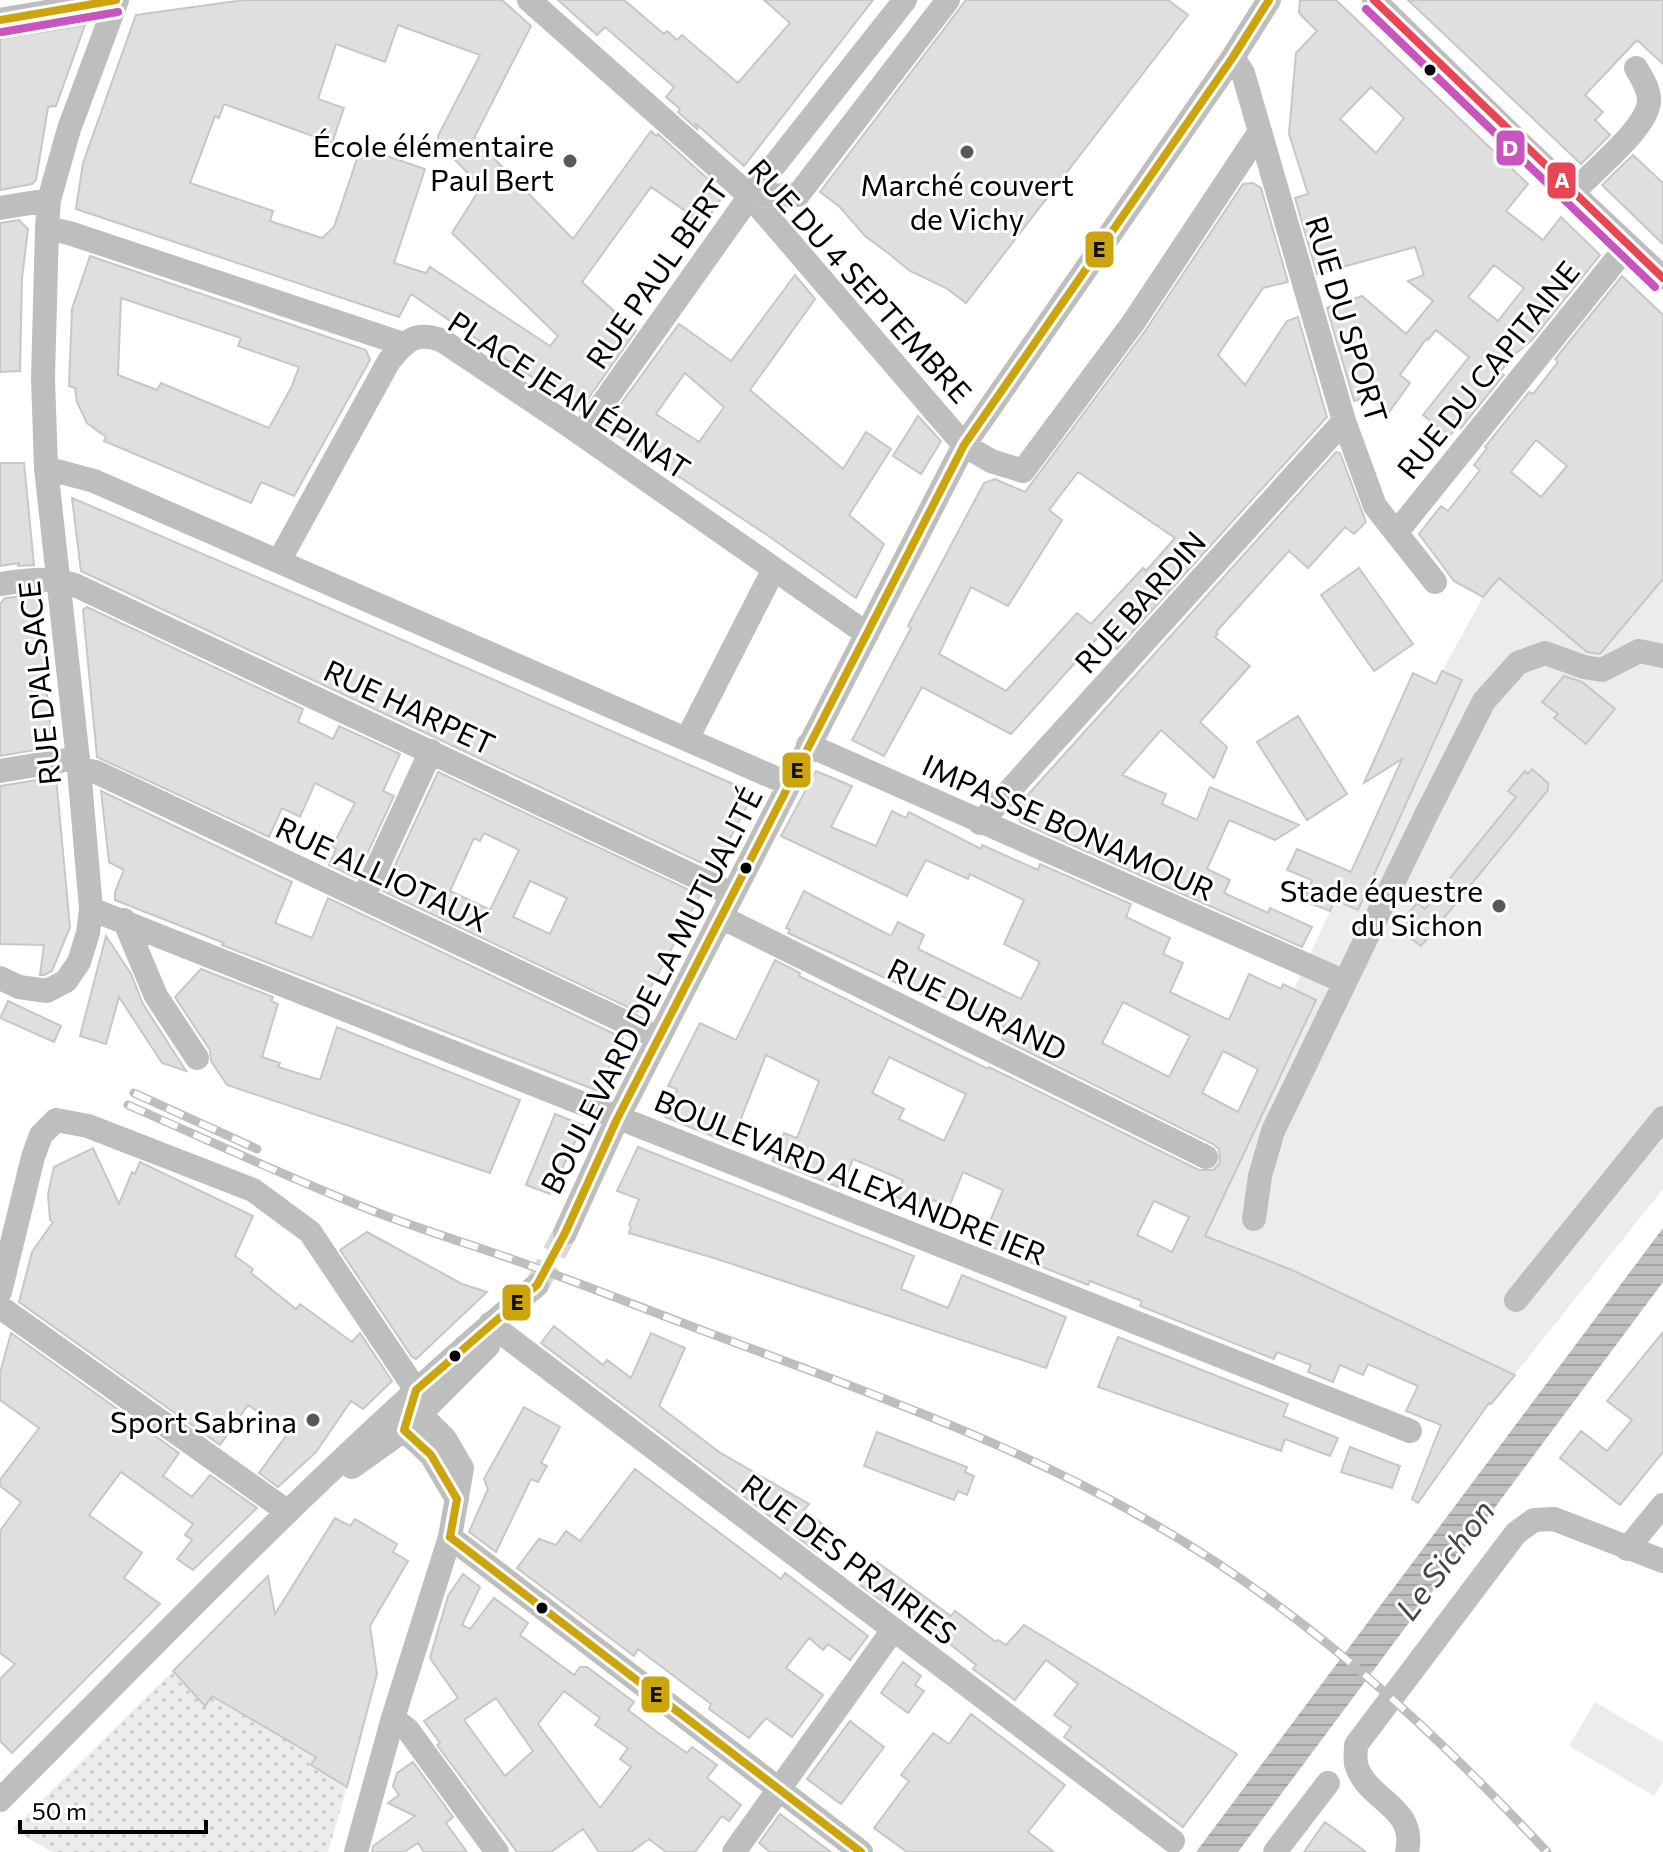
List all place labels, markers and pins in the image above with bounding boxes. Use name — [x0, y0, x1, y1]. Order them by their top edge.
unlabelled marker — [1422, 62, 1438, 78]
place label: École élémentaire Paul Bert — [313, 126, 554, 197]
marker: Marché couvert de Vichy — [958, 143, 976, 161]
marker: École élémentaire Paul Bert — [561, 152, 579, 170]
place label: Marché couvert de Vichy — [860, 165, 1074, 236]
unlabelled marker — [738, 860, 754, 876]
place label: Stade équestre du Sichon — [1280, 871, 1483, 942]
marker: Stade équestre du Sichon — [1490, 897, 1508, 915]
unlabelled marker — [447, 1348, 463, 1364]
place label: Sport Sabrina — [110, 1402, 297, 1439]
marker: Sport Sabrina — [304, 1411, 322, 1429]
unlabelled marker — [534, 1600, 550, 1616]

